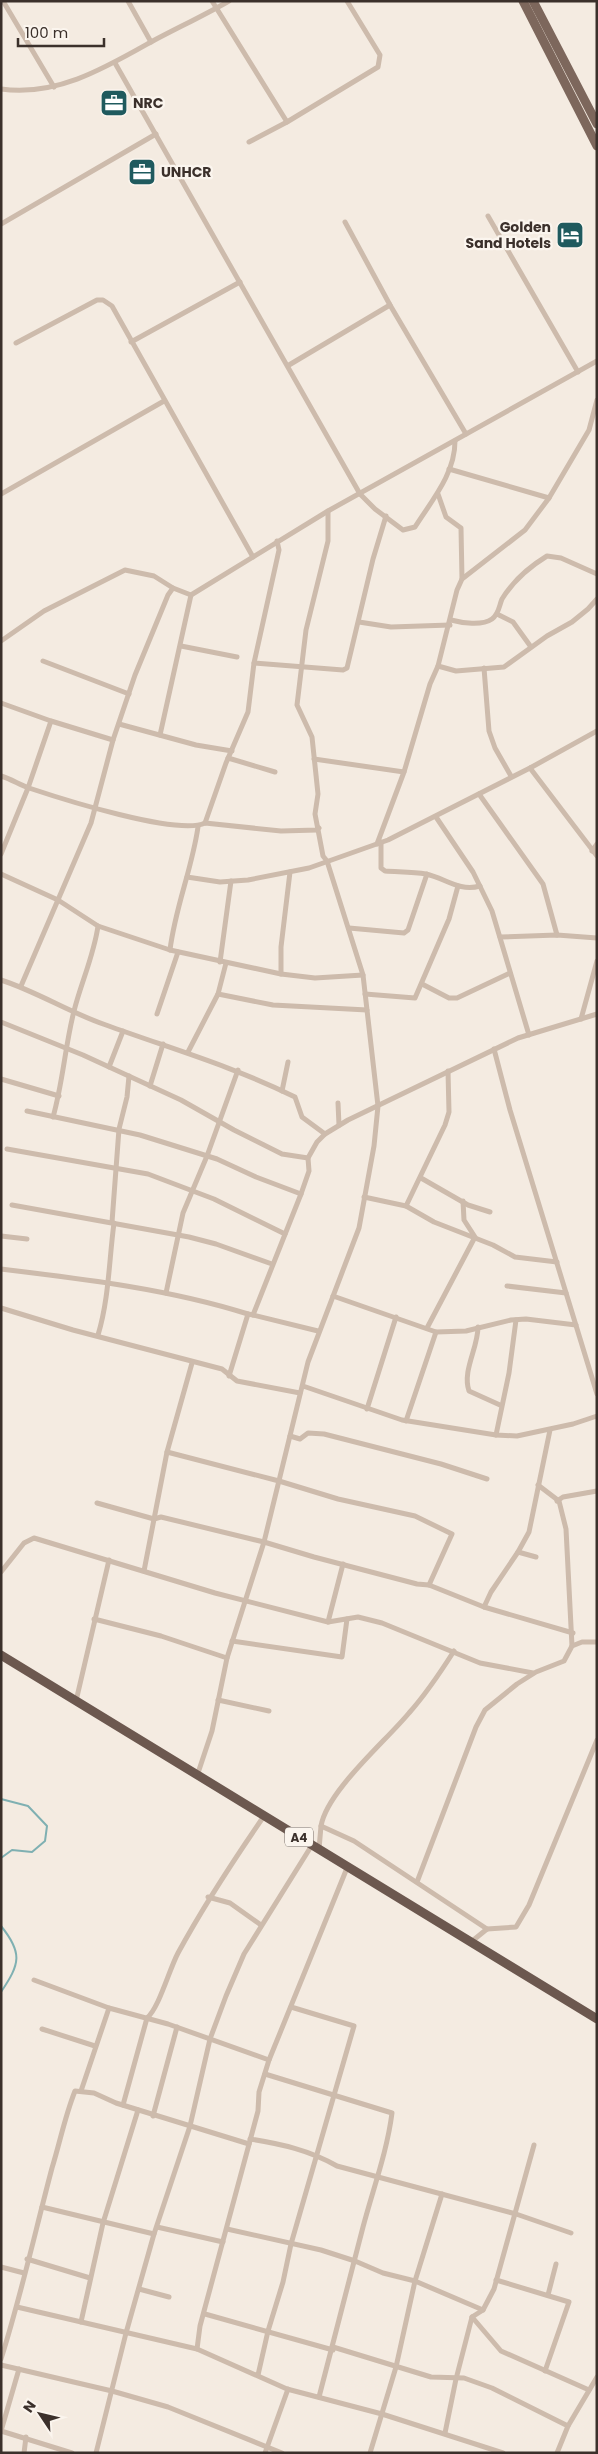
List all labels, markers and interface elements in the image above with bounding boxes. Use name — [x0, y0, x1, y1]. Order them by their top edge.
scale bar — [18, 15, 104, 47]
text: 100 m — [25, 22, 68, 43]
office icon: NRC — [99, 88, 129, 118]
place label: NRC — [133, 93, 164, 113]
office icon: UNHCR — [127, 157, 157, 187]
place label: UNHCR — [161, 162, 211, 182]
place label: Golden Sand Hotels — [466, 217, 551, 253]
hotel icon: Golden Sand Hotels — [555, 220, 585, 250]
road number: A4 — [285, 1828, 313, 1846]
north arrow — [15, 2389, 65, 2439]
text: N — [18, 2396, 41, 2417]

